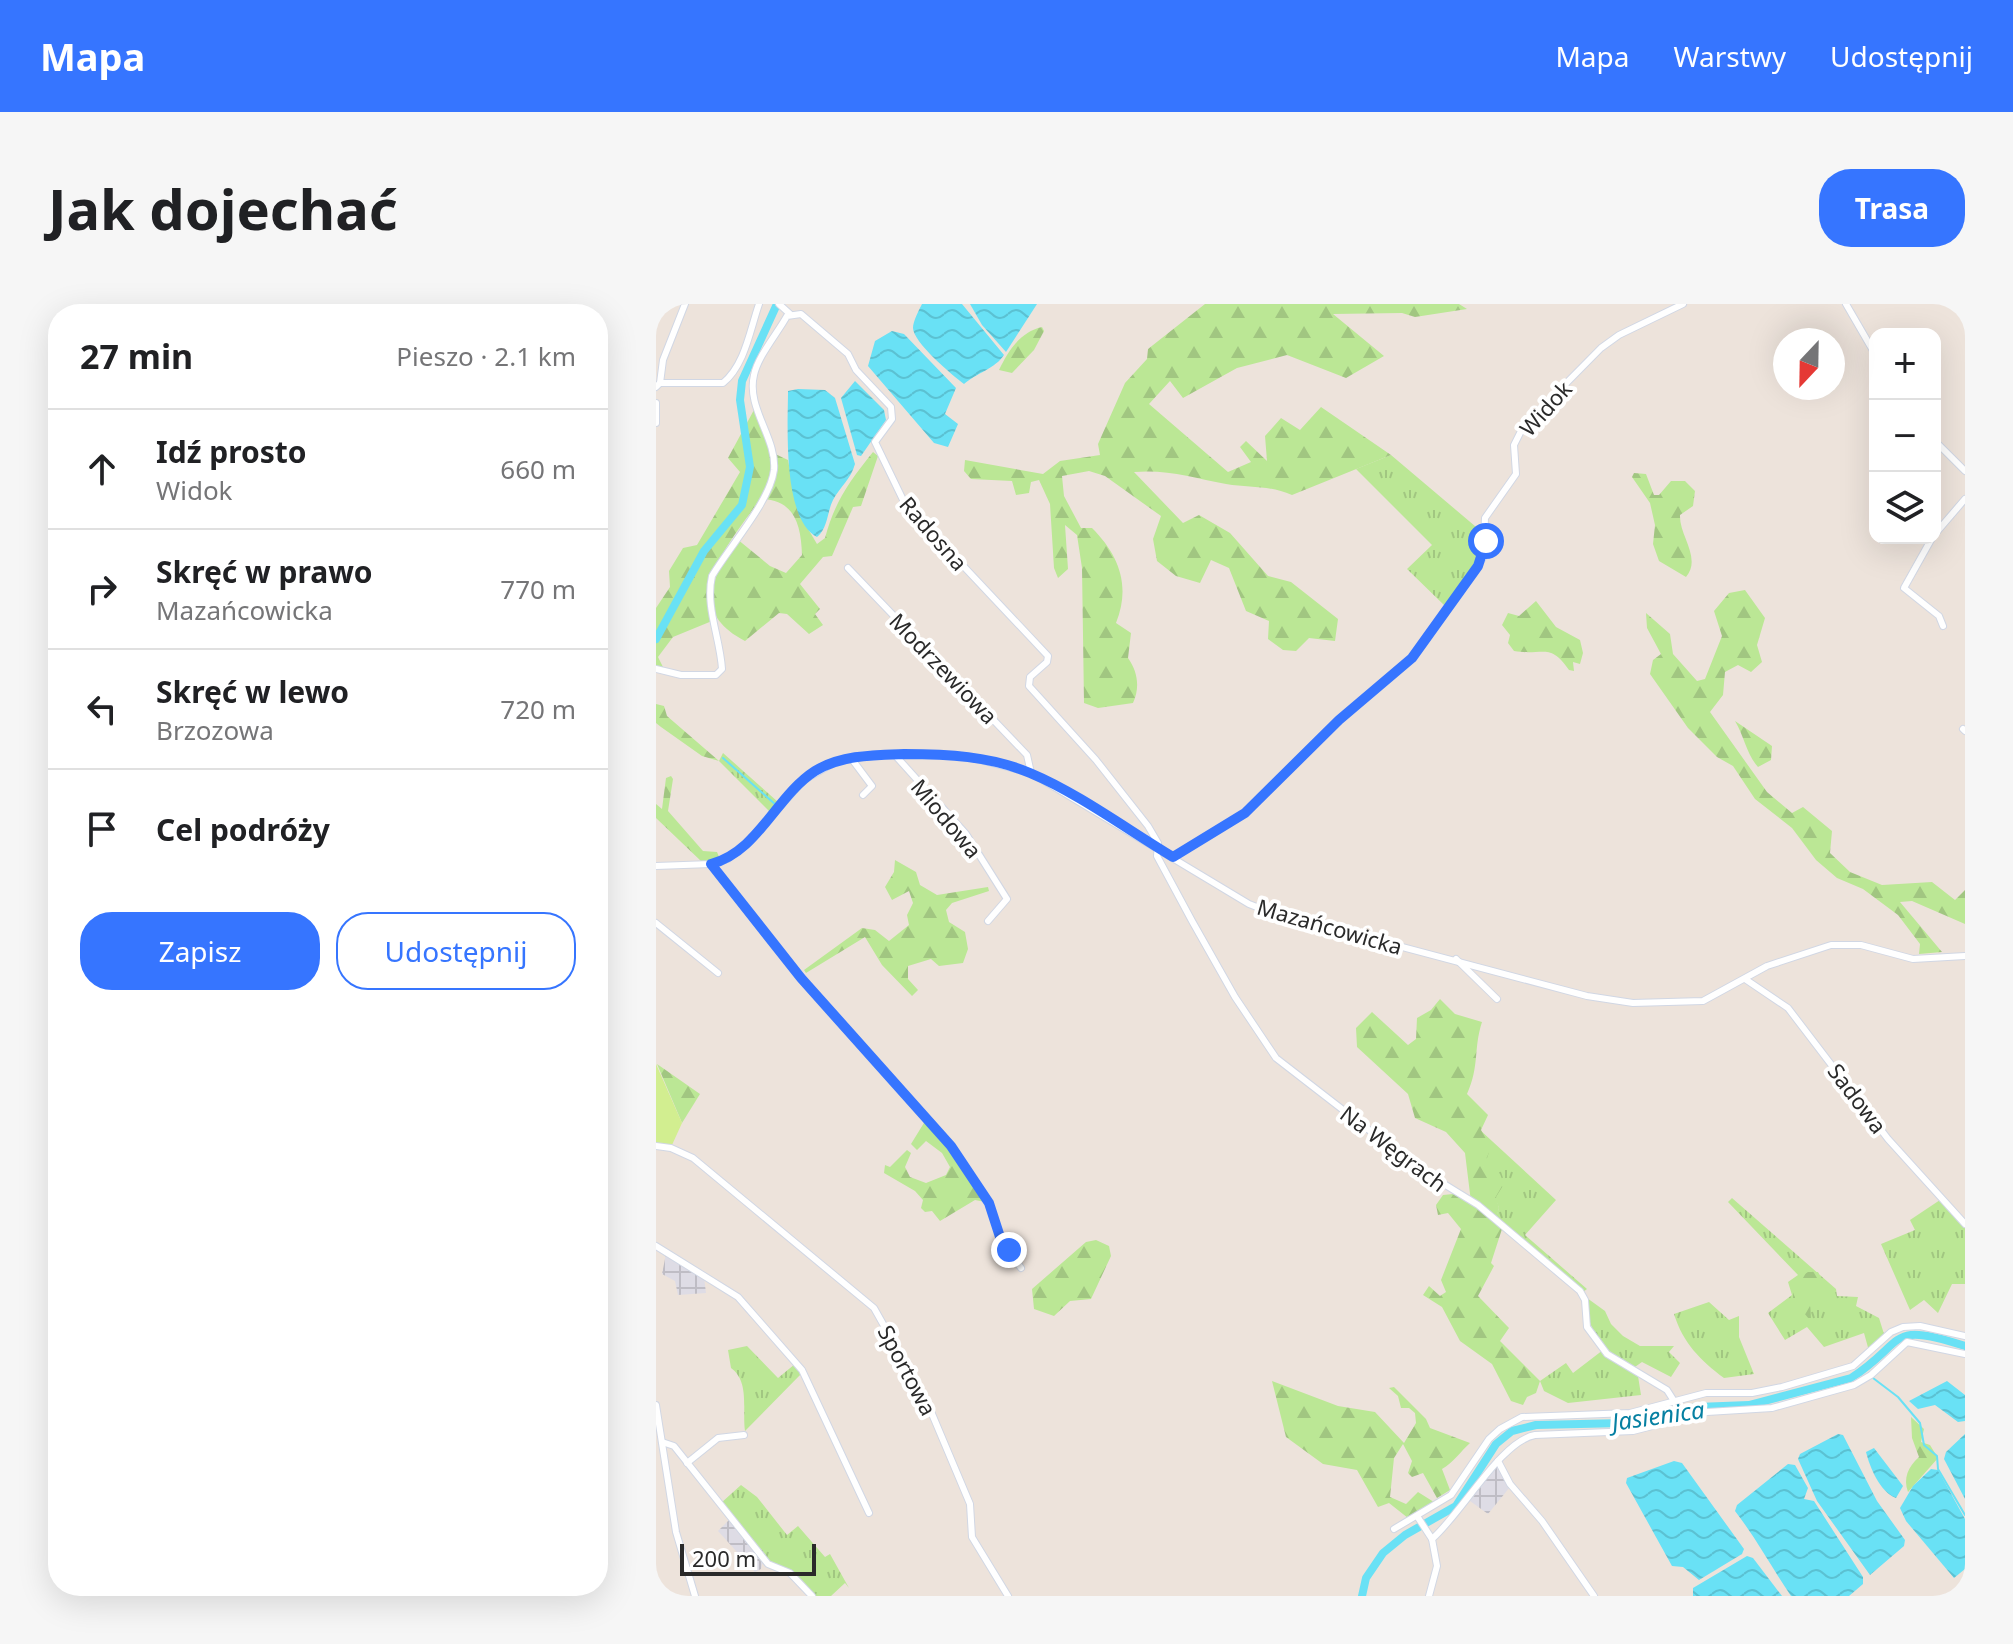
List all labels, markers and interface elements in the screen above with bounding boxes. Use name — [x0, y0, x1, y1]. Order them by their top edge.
text: Mapa — [40, 30, 145, 82]
text: Mapa — [1555, 37, 1630, 75]
text: Warstwy — [1674, 37, 1786, 75]
text: Udostępnij — [1830, 37, 1973, 75]
button: Trasa — [1819, 169, 1965, 247]
text: Jak dojechać — [48, 170, 398, 246]
north arrow — [1773, 328, 1845, 400]
map controls — [1869, 328, 1941, 544]
button: + — [1869, 328, 1941, 400]
text: 27 min — [80, 333, 193, 379]
text: Pieszo · 2.1 km — [396, 338, 576, 374]
street label: Widok — [1512, 374, 1578, 442]
button: − — [1869, 400, 1941, 472]
text: Idź prosto — [156, 431, 307, 472]
icon: ahead — [80, 447, 124, 491]
text: 660 m — [500, 451, 576, 487]
text: Widok — [156, 472, 233, 508]
button: layers — [1869, 472, 1941, 544]
street label: Radosna — [893, 489, 975, 577]
route start — [1468, 523, 1504, 559]
text: Skręć w prawo — [156, 551, 373, 592]
icon: right — [80, 567, 124, 611]
text: 770 m — [500, 571, 576, 607]
text: Mazańcowicka — [156, 592, 333, 628]
street label: Modrzewiowa — [883, 606, 1005, 730]
text: Skręć w lewo — [156, 671, 349, 712]
icon: left — [80, 687, 124, 731]
text: 720 m — [500, 691, 576, 727]
text: Brzozowa — [156, 712, 274, 748]
street label: Miodowa — [905, 772, 989, 864]
icon: arrive — [80, 807, 124, 851]
text: Cel podróży — [156, 809, 330, 850]
street label: Mazańcowicka — [1254, 891, 1406, 961]
button: Zapisz — [80, 912, 320, 990]
button: Udostępnij — [336, 912, 576, 990]
street label: Sadowa — [1822, 1057, 1894, 1139]
street label: Na Węgrach — [1335, 1098, 1453, 1198]
route end — [991, 1232, 1027, 1268]
street label: Sportowa — [872, 1319, 944, 1421]
water label: Jasienica — [1606, 1392, 1707, 1438]
scale bar — [680, 1540, 816, 1576]
text: 200 m — [692, 1543, 756, 1573]

